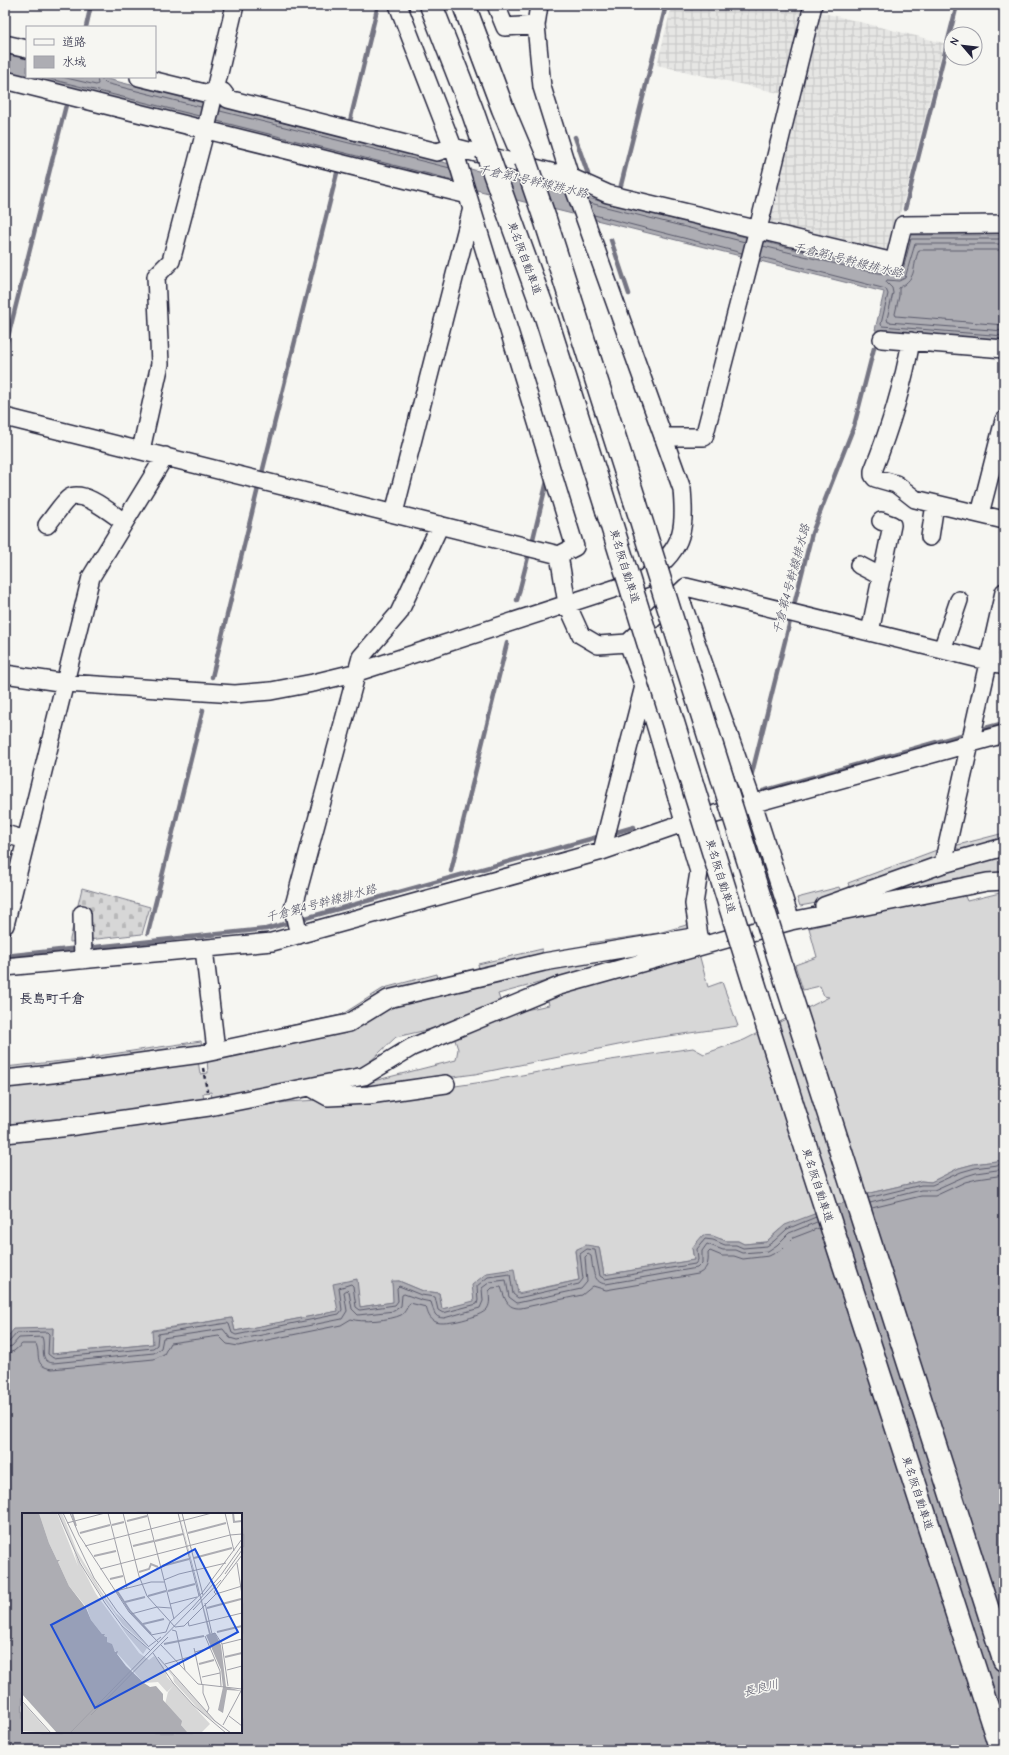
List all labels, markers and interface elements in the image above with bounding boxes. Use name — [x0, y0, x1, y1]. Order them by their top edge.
legend — [26, 26, 156, 78]
north arrow — [943, 26, 983, 66]
text: 道路 — [62, 35, 86, 49]
text: N — [947, 35, 962, 48]
text: 水域 — [62, 55, 86, 69]
water label: 千倉第1号幹線排水路 — [476, 161, 590, 201]
street label: 東名阪自動車道 — [505, 220, 544, 297]
water label: 千倉第1号幹線排水路 — [792, 240, 905, 281]
water label: 千倉第4号幹線排水路 — [770, 521, 813, 636]
street label: 東名阪自動車道 — [607, 527, 642, 605]
street label: 東名阪自動車道 — [703, 837, 738, 915]
water label: 千倉第4号幹線排水路 — [264, 881, 379, 924]
district label: 長島町千倉 — [19, 991, 85, 1006]
street label: 東名阪自動車道 — [799, 1147, 836, 1224]
street label: 東名阪自動車道 — [899, 1455, 936, 1532]
inset map — [22, 1513, 242, 1733]
water label: 長良川 — [742, 1677, 780, 1699]

